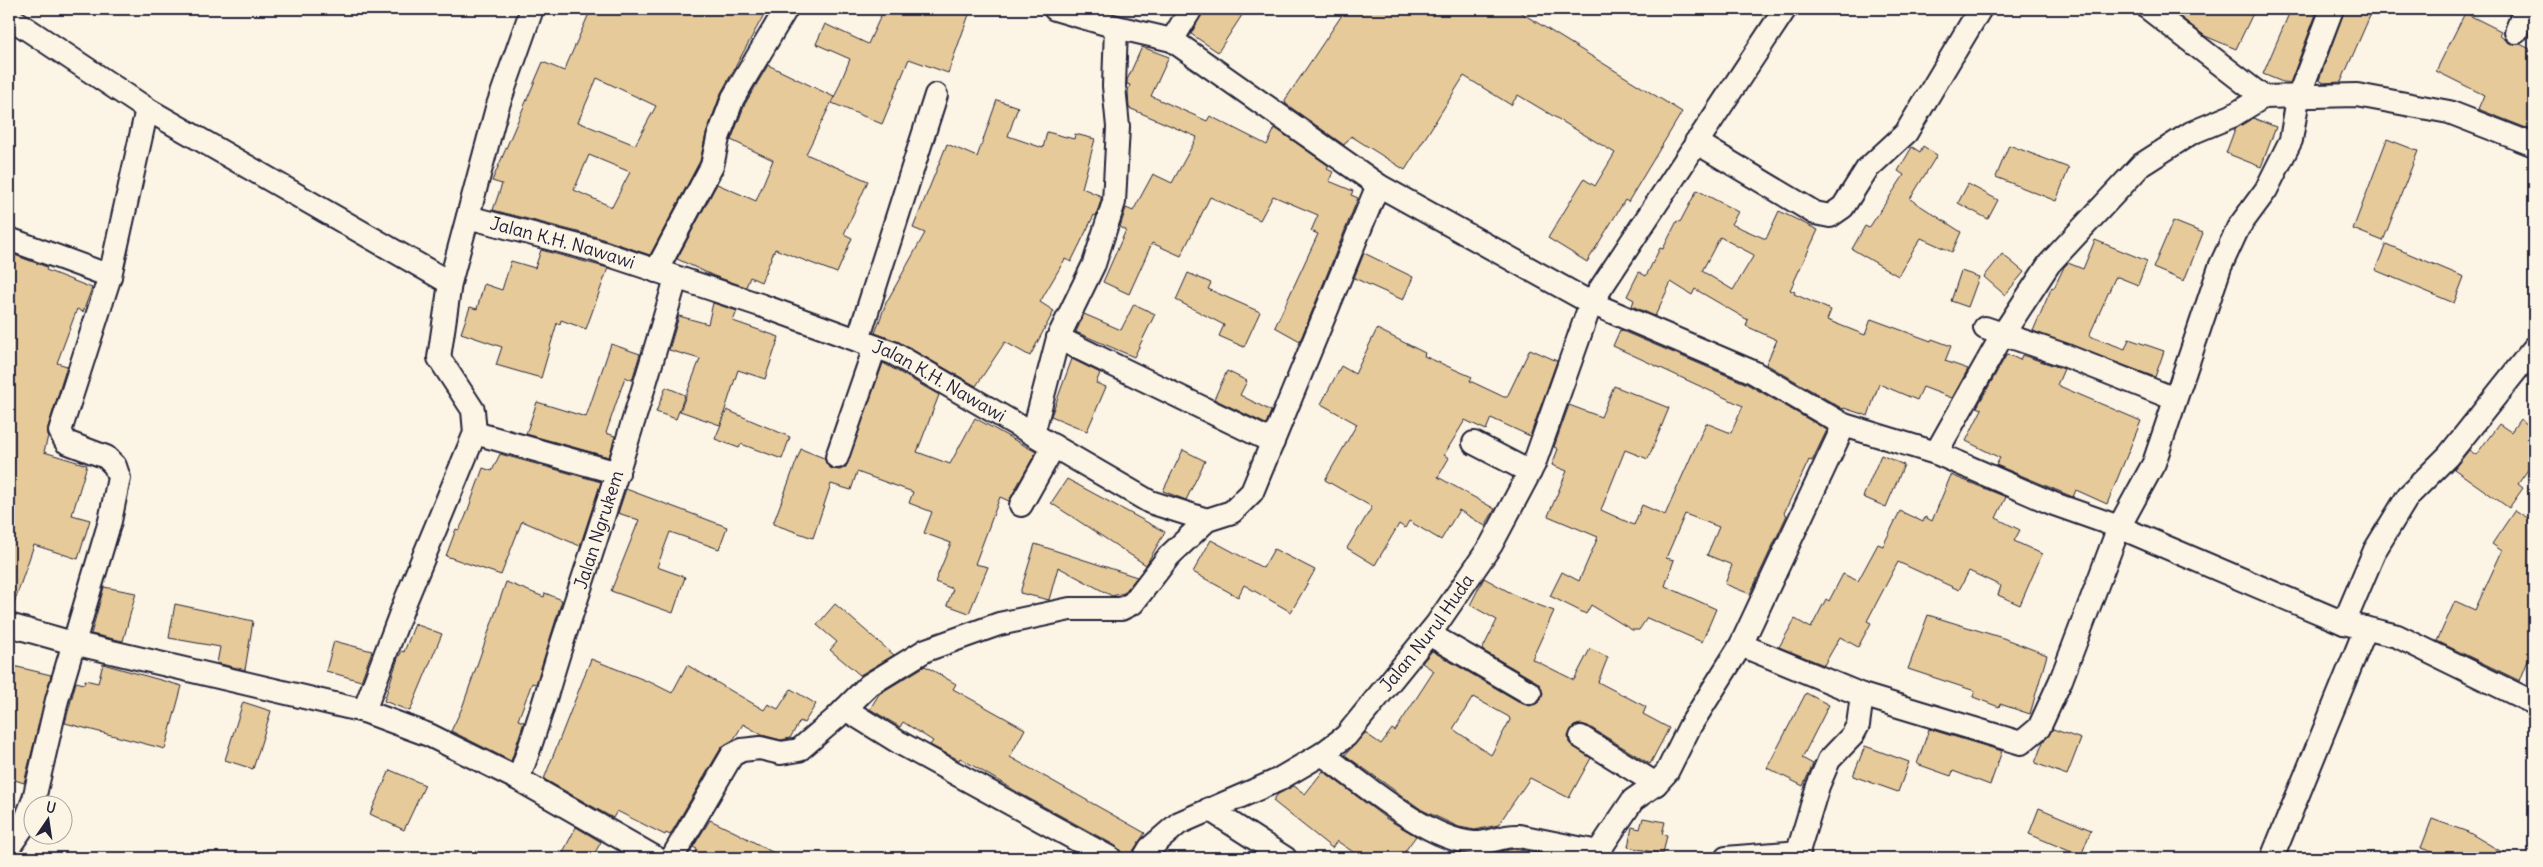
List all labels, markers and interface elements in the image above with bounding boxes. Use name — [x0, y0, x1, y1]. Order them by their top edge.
street label: Jalan K.H. Nawawi — [488, 211, 638, 274]
street label: Jalan K.H. Nawawi — [869, 334, 1010, 427]
street label: Jalan Ngrukem — [569, 467, 628, 592]
street label: Jalan Nurul Huda — [1375, 570, 1478, 696]
north arrow — [22, 794, 72, 844]
text: U — [44, 797, 58, 817]

